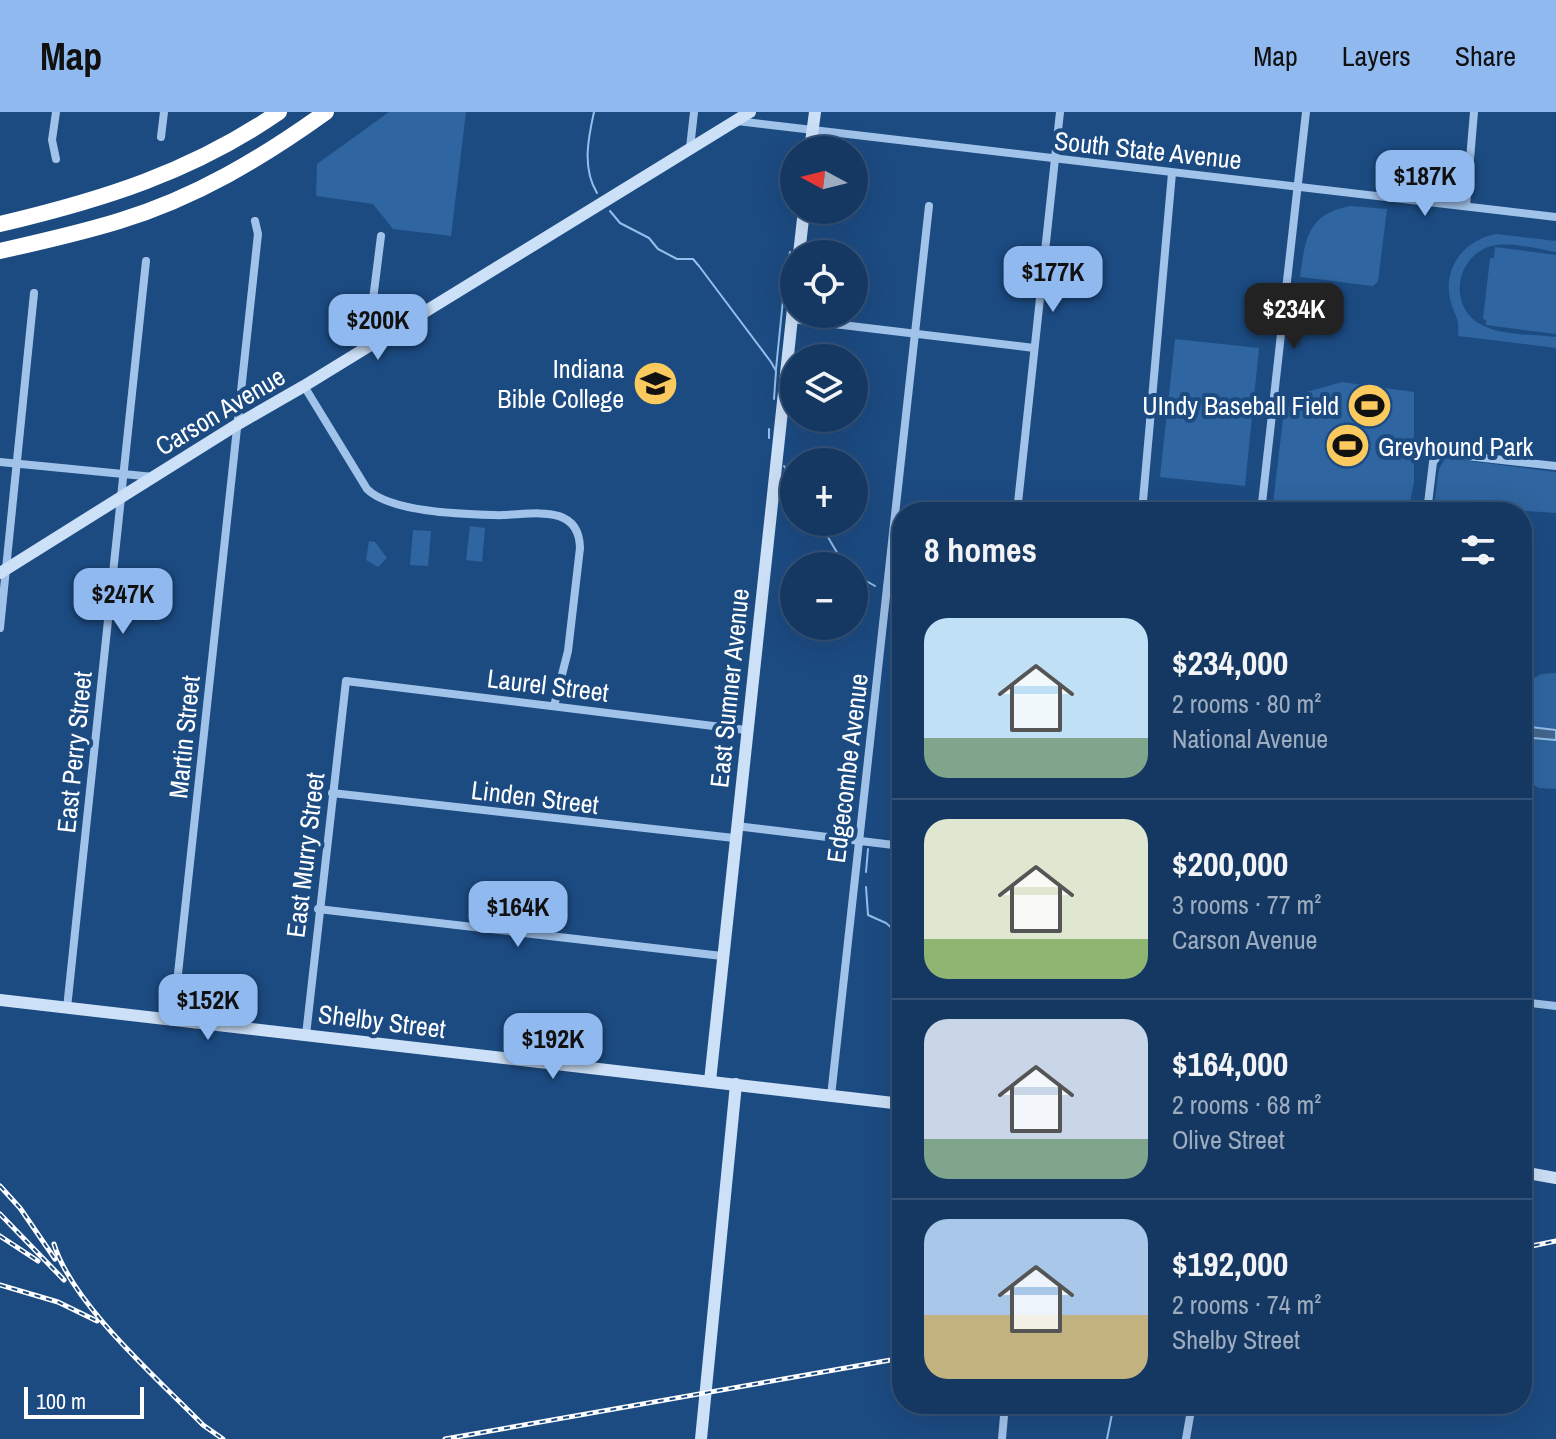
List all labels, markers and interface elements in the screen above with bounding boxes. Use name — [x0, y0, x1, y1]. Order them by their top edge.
text: Map — [40, 31, 102, 82]
text: Map — [1253, 37, 1298, 75]
text: Layers — [1342, 37, 1411, 75]
text: Share — [1455, 37, 1516, 75]
street label: South State Avenue — [1053, 123, 1243, 177]
north arrow — [780, 136, 868, 224]
map controls — [780, 136, 868, 640]
pin: $187K — [1369, 150, 1481, 218]
text: $187K — [1394, 158, 1456, 193]
button: locate — [780, 240, 868, 328]
pin: $177K — [997, 246, 1109, 314]
text: $177K — [1022, 254, 1084, 289]
pin: $234K — [1238, 283, 1350, 351]
text: $234K — [1263, 291, 1325, 326]
pin: $200K — [322, 294, 434, 362]
text: $200K — [347, 302, 409, 337]
button: layers — [780, 344, 868, 432]
place label: Indiana Bible College — [497, 351, 624, 416]
street label: Carson Avenue — [149, 359, 291, 463]
school or university icon: Indiana Bible College — [631, 359, 679, 407]
sports icon: UIndy Baseball Field — [1346, 381, 1394, 429]
place label: UIndy Baseball Field — [1142, 388, 1339, 423]
sports icon: Greyhound Park — [1323, 422, 1371, 470]
place label: Greyhound Park — [1378, 429, 1534, 464]
button: + — [780, 448, 868, 536]
text: 8 homes — [924, 527, 1037, 573]
icon: filters — [1456, 528, 1500, 572]
button: − — [780, 552, 868, 640]
pin: $247K — [67, 568, 179, 636]
text: $247K — [92, 576, 154, 611]
street label: East Sumner Avenue — [701, 587, 757, 789]
text: $234,000 — [1172, 640, 1288, 686]
icon: home — [988, 650, 1084, 746]
street label: Laurel Street — [485, 660, 611, 710]
street label: East Perry Street — [48, 669, 100, 835]
street label: Edgecombe Avenue — [818, 671, 876, 865]
street label: Martin Street — [160, 674, 208, 800]
text: 2 rooms · 80 m² — [1172, 686, 1321, 721]
text: National Avenue — [1172, 721, 1328, 756]
street label: East Murry Street — [278, 770, 332, 939]
street label: Linden Street — [469, 772, 601, 822]
text: $200,000 — [1172, 841, 1288, 887]
icon: home — [988, 851, 1084, 947]
pin: $164K — [462, 881, 574, 949]
text: 3 rooms · 77 m² — [1172, 887, 1321, 922]
text: $164K — [487, 889, 549, 924]
text: Carson Avenue — [1172, 922, 1317, 957]
pin: $152K — [152, 974, 264, 1042]
text: $152K — [177, 982, 239, 1017]
street label: Shelby Street — [316, 996, 448, 1046]
pin: $192K — [497, 1013, 609, 1081]
text: $192K — [522, 1021, 584, 1056]
text: $164,000 — [1172, 1041, 1288, 1087]
icon: home — [988, 1051, 1084, 1147]
text: 2 rooms · 68 m² — [1172, 1087, 1321, 1122]
text: Olive Street — [1172, 1122, 1285, 1157]
text: $192,000 — [1172, 1241, 1288, 1287]
icon: home — [988, 1251, 1084, 1347]
text: 2 rooms · 74 m² — [1172, 1287, 1321, 1322]
text: Shelby Street — [1172, 1322, 1300, 1357]
scale bar — [24, 1383, 144, 1419]
text: 100 m — [36, 1386, 86, 1416]

